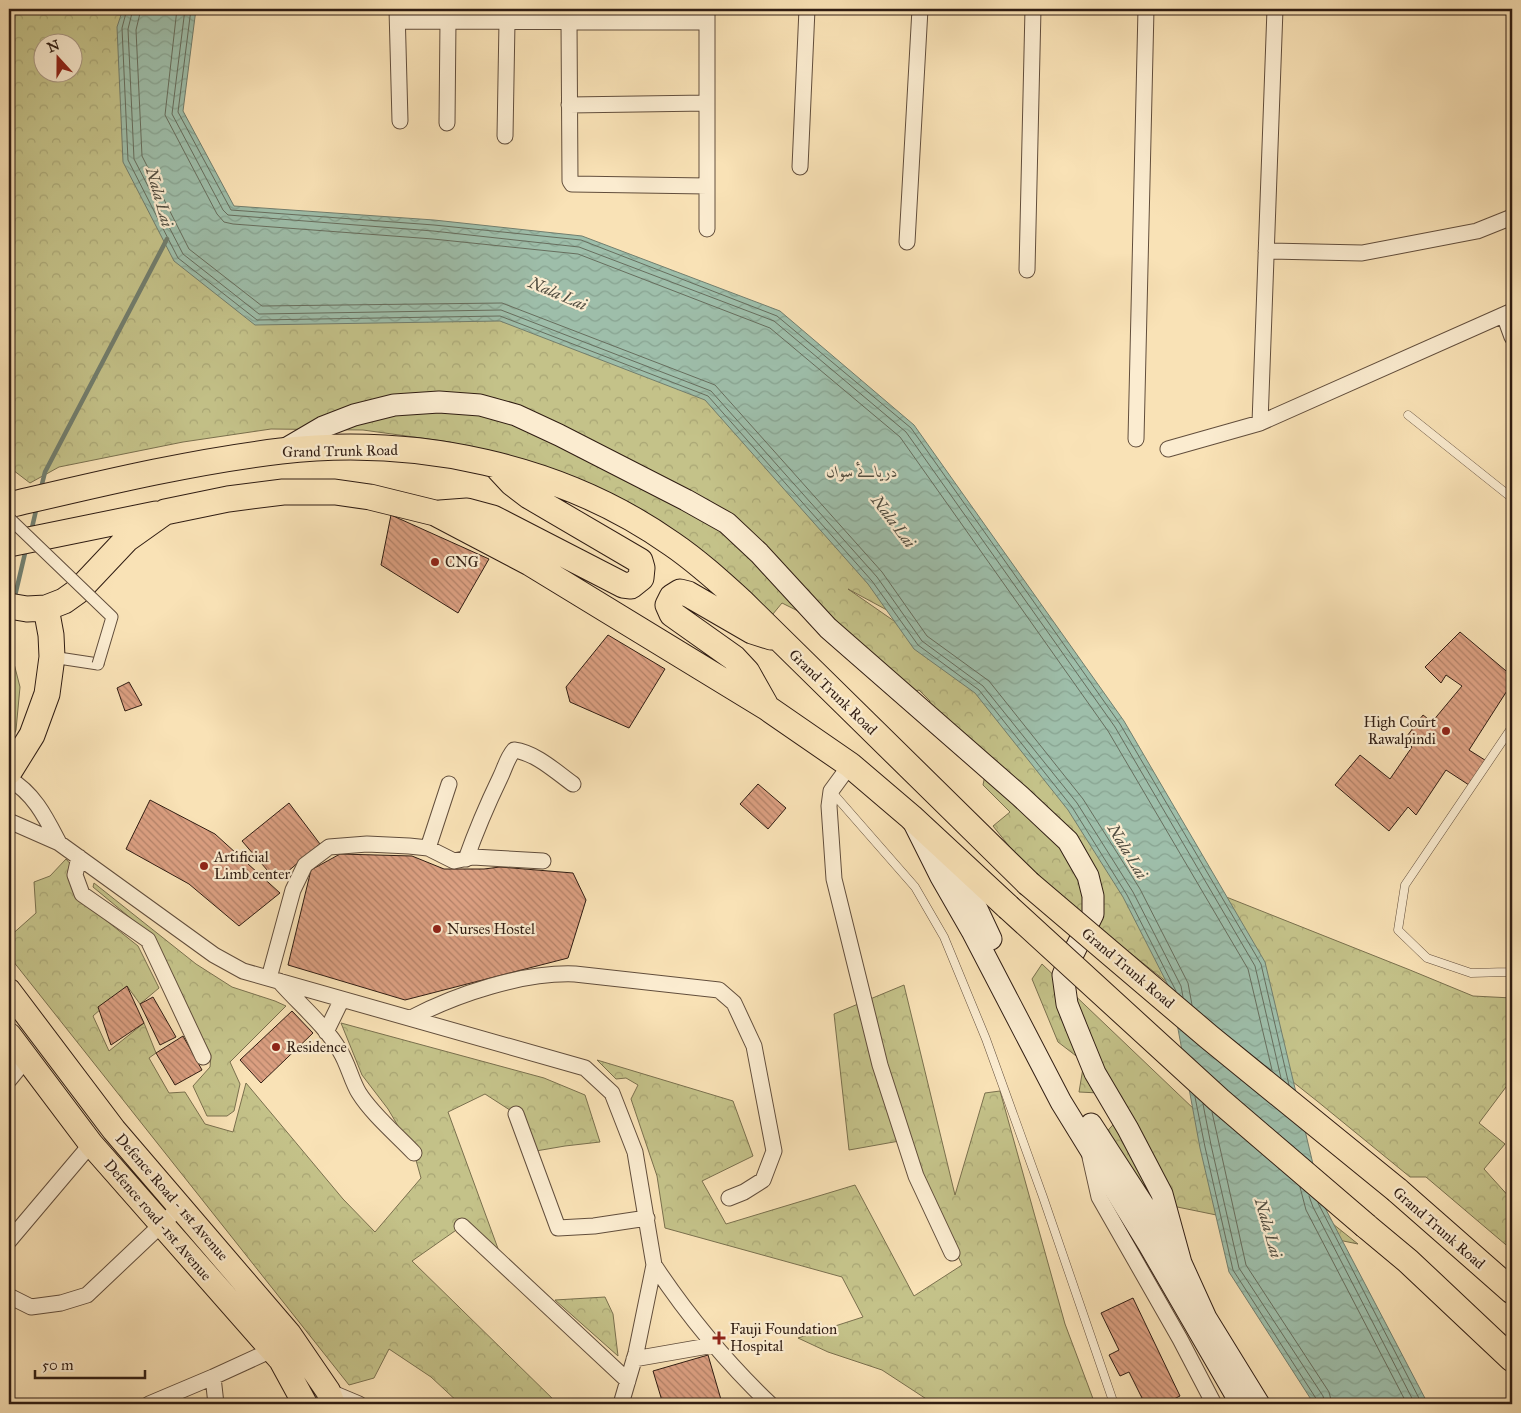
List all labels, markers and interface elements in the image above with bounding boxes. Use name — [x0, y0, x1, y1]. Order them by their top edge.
north arrow — [32, 32, 82, 82]
text: N — [45, 36, 62, 56]
water label: Nala Lai — [142, 164, 177, 229]
water label: Nala Lai — [525, 272, 590, 314]
street label: Grand Trunk Road — [282, 441, 398, 461]
water label: دریائے سواں — [826, 461, 898, 482]
water label: Nala Lai — [867, 490, 920, 552]
place label: CNG — [445, 553, 479, 571]
marker: CNG — [429, 556, 441, 568]
street label: Grand Trunk Road — [785, 645, 881, 739]
place label: High Court Rawalpindi — [1364, 713, 1437, 748]
marker: High Court Rawalpindi — [1440, 725, 1452, 737]
water label: Nala Lai — [1103, 819, 1152, 883]
place label: Artificial Limb center — [213, 848, 290, 883]
marker: Artificial Limb center — [198, 860, 210, 872]
place label: Nurses Hostel — [447, 920, 536, 938]
marker: Nurses Hostel — [431, 923, 443, 935]
street label: Grand Trunk Road — [1078, 924, 1178, 1012]
place label: Residence — [286, 1038, 347, 1056]
marker: Residence — [270, 1041, 282, 1053]
street label: Defence Road - 1st Avenue — [112, 1130, 232, 1264]
street label: Defence road -1st Avenue — [100, 1156, 216, 1284]
street label: Grand Trunk Road — [1389, 1183, 1489, 1273]
water label: Nala Lai — [1251, 1195, 1286, 1260]
place label: Fauji Foundation Hospital — [730, 1320, 837, 1355]
marker: Fauji Foundation Hospital — [712, 1331, 726, 1345]
scale bar — [35, 1348, 145, 1380]
text: 50 m — [42, 1356, 74, 1374]

